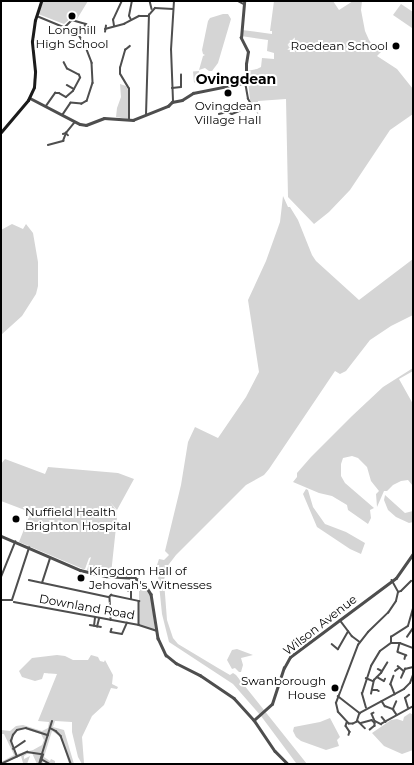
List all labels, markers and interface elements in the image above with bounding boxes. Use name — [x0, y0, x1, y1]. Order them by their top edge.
marker: Longhill High School — [67, 11, 77, 21]
place label: Longhill High School — [36, 23, 108, 51]
place label: Roedean School — [291, 39, 388, 53]
marker: Roedean School — [391, 41, 401, 51]
district label: Ovingdean — [196, 71, 276, 87]
marker: Ovingdean Village Hall — [223, 88, 233, 98]
place label: Ovingdean Village Hall — [195, 99, 261, 127]
place label: Nuffield Health Brighton Hospital — [25, 505, 131, 533]
marker: Nuffield Health Brighton Hospital — [10, 513, 22, 525]
place label: Kingdom Hall of Jehovah's Witnesses — [89, 564, 212, 592]
marker: Kingdom Hall of Jehovah's Witnesses — [76, 573, 86, 583]
street label: Downland Road — [38, 591, 136, 623]
street label: Wilson Avenue — [280, 592, 360, 658]
place label: Swanborough House — [241, 674, 326, 702]
marker: Swanborough House — [329, 682, 341, 694]

